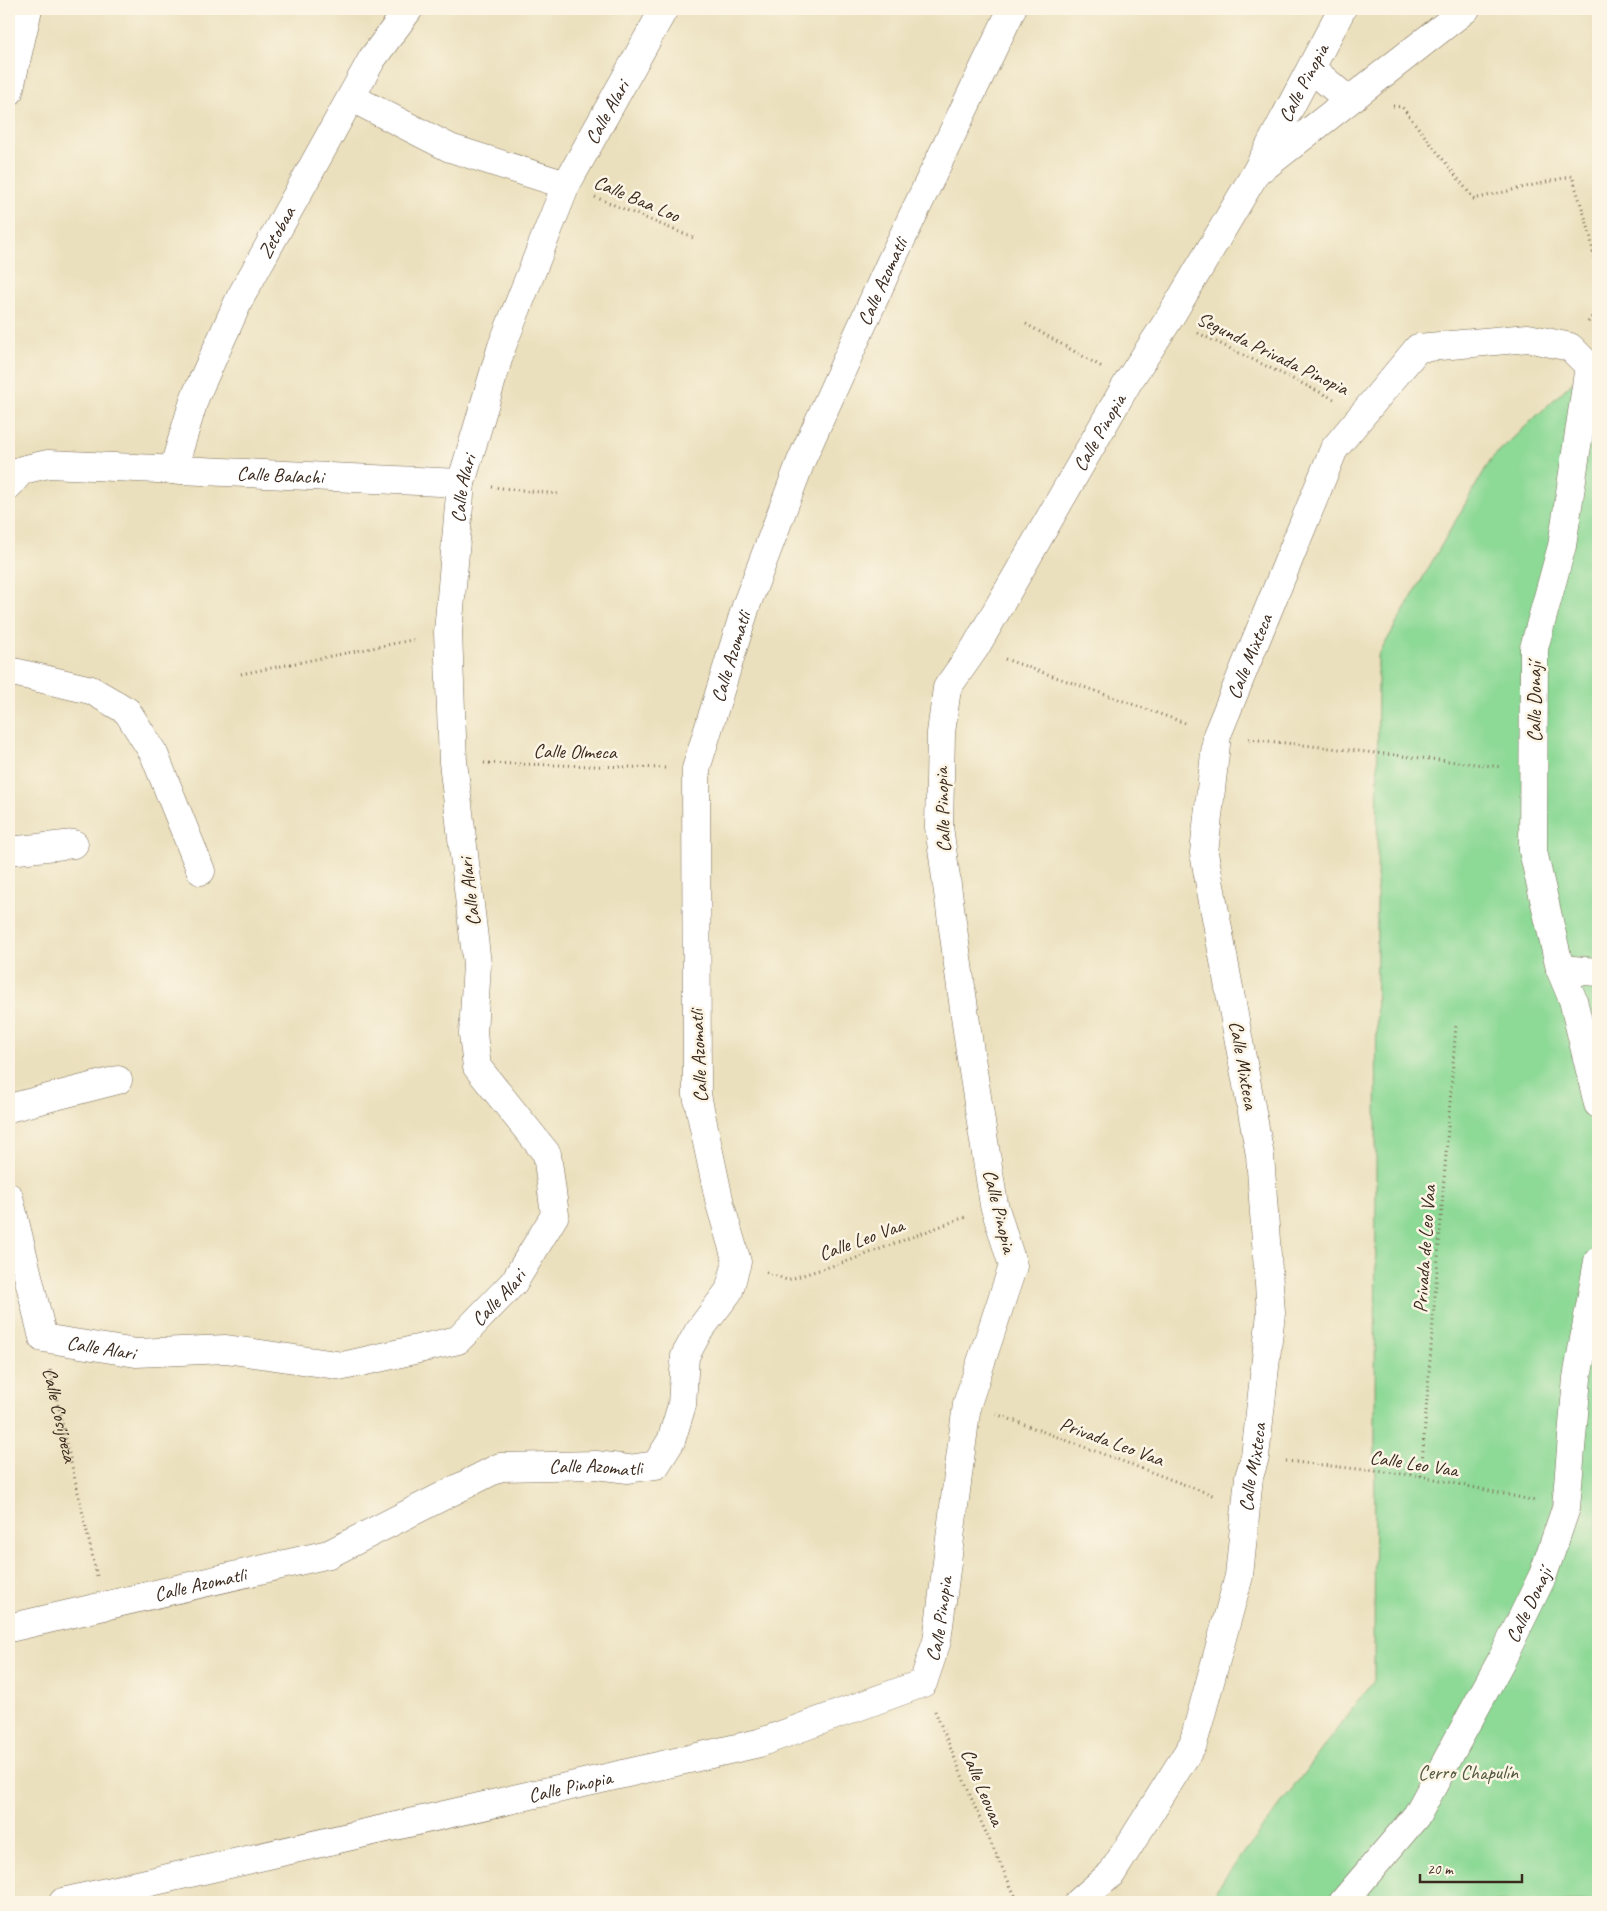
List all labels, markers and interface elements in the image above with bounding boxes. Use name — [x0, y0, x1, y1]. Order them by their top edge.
street label: Calle Pinopia — [1273, 38, 1335, 127]
street label: Calle Alari — [579, 74, 636, 149]
street label: Calle Baa Loo — [590, 169, 684, 228]
street label: Zetobaa — [252, 201, 302, 263]
street label: Calle Azomatli — [852, 232, 914, 329]
street label: Segunda Privada Pinopia — [1193, 306, 1354, 401]
street label: Calle Pinopia — [1067, 388, 1132, 476]
street label: Calle Alari — [446, 449, 482, 524]
street label: Calle Balachi — [236, 461, 326, 490]
street label: Calle Azomatli — [705, 606, 757, 705]
street label: Calle Mixteca — [1221, 608, 1279, 703]
street label: Calle Donají — [1522, 658, 1547, 742]
street label: Calle Olmeca — [533, 738, 618, 765]
street label: Calle Pinopia — [928, 765, 956, 853]
street label: Calle Alari — [453, 854, 486, 928]
street label: Calle Azomatli — [683, 1006, 713, 1103]
street label: Calle Mixteca — [1223, 1019, 1264, 1113]
street label: Calle Pinopia — [977, 1167, 1022, 1257]
street label: Privada de Leo Vaa — [1408, 1182, 1442, 1314]
street label: Calle Leo Vaa — [815, 1212, 909, 1266]
street label: Calle Alari — [466, 1263, 533, 1332]
street label: Calle Alari — [65, 1330, 139, 1366]
street label: Calle Cosijoeza — [37, 1365, 83, 1466]
street label: Privada Leo Vaa — [1056, 1411, 1168, 1472]
street label: Calle Mixteca — [1234, 1420, 1272, 1513]
street label: Calle Leo Vaa — [1368, 1444, 1462, 1483]
street label: Calle Azomatli — [549, 1453, 646, 1482]
street label: Calle Azomatli — [152, 1561, 251, 1607]
street label: Calle Donají — [1500, 1561, 1559, 1647]
street label: Calle Pinopia — [919, 1574, 958, 1664]
street label: Calle Leovaa — [955, 1745, 1011, 1831]
park label: Cerro Chapulín — [1418, 1760, 1519, 1785]
street label: Calle Pinopia — [526, 1765, 616, 1808]
scale bar — [1420, 1851, 1522, 1883]
text: 20 m — [1427, 1860, 1454, 1879]

